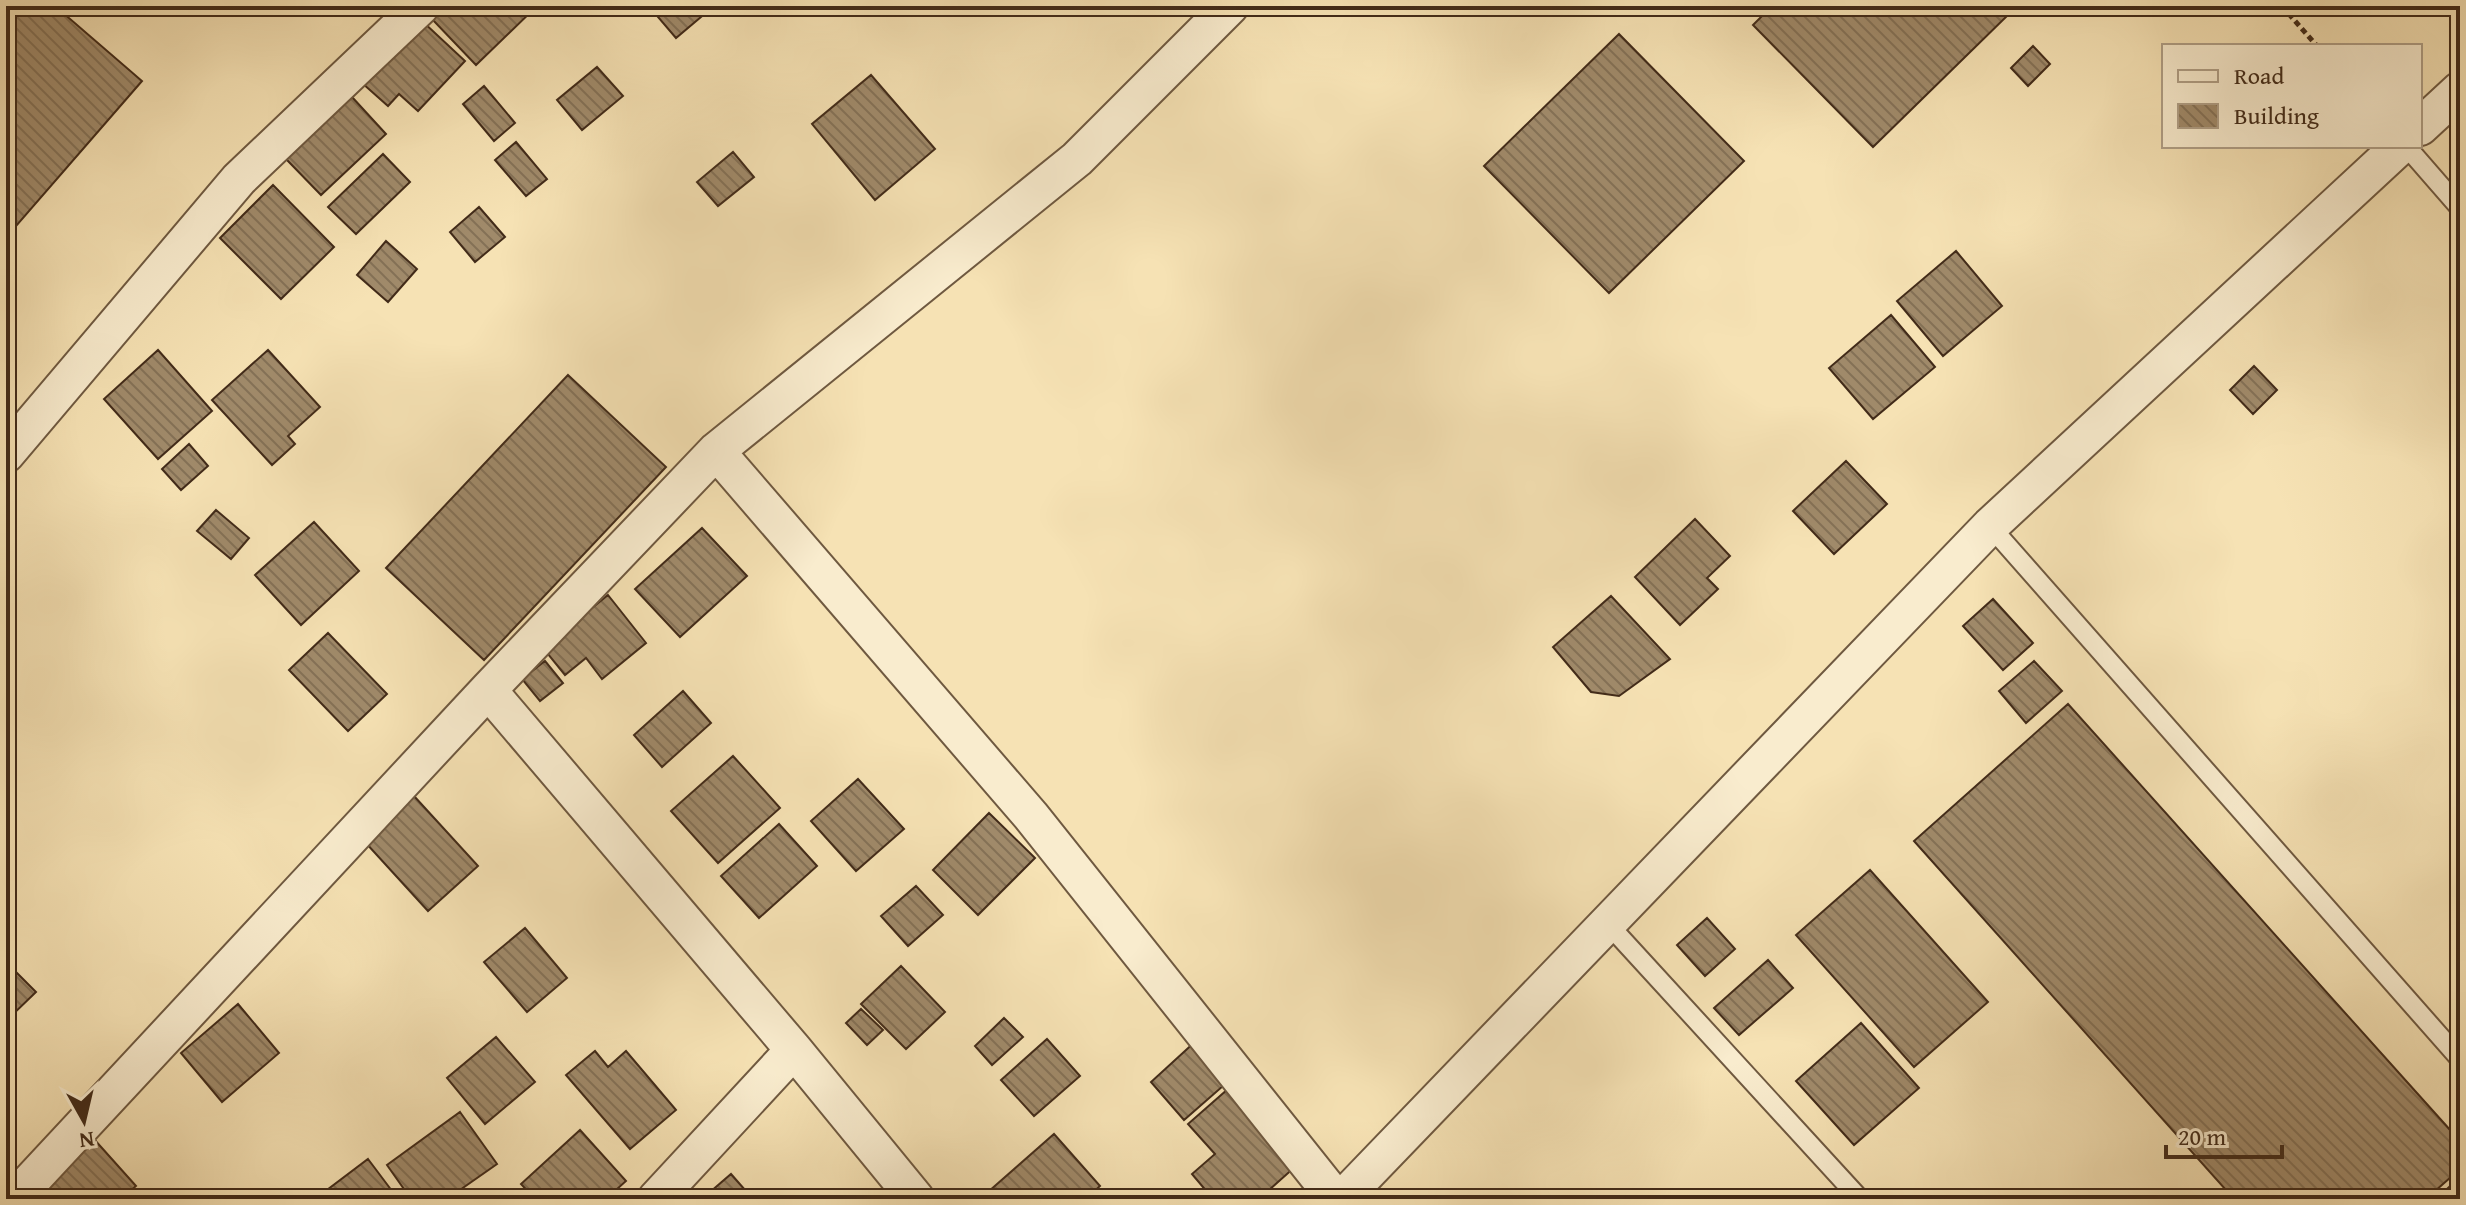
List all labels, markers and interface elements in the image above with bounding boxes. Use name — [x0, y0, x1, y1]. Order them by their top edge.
legend — [2162, 44, 2422, 148]
text: Road — [2234, 58, 2284, 93]
text: Building — [2234, 98, 2319, 133]
north arrow — [44, 1081, 124, 1161]
scale bar — [2166, 1109, 2282, 1159]
text: 20 m — [2178, 1119, 2226, 1154]
text: N — [77, 1124, 96, 1158]

